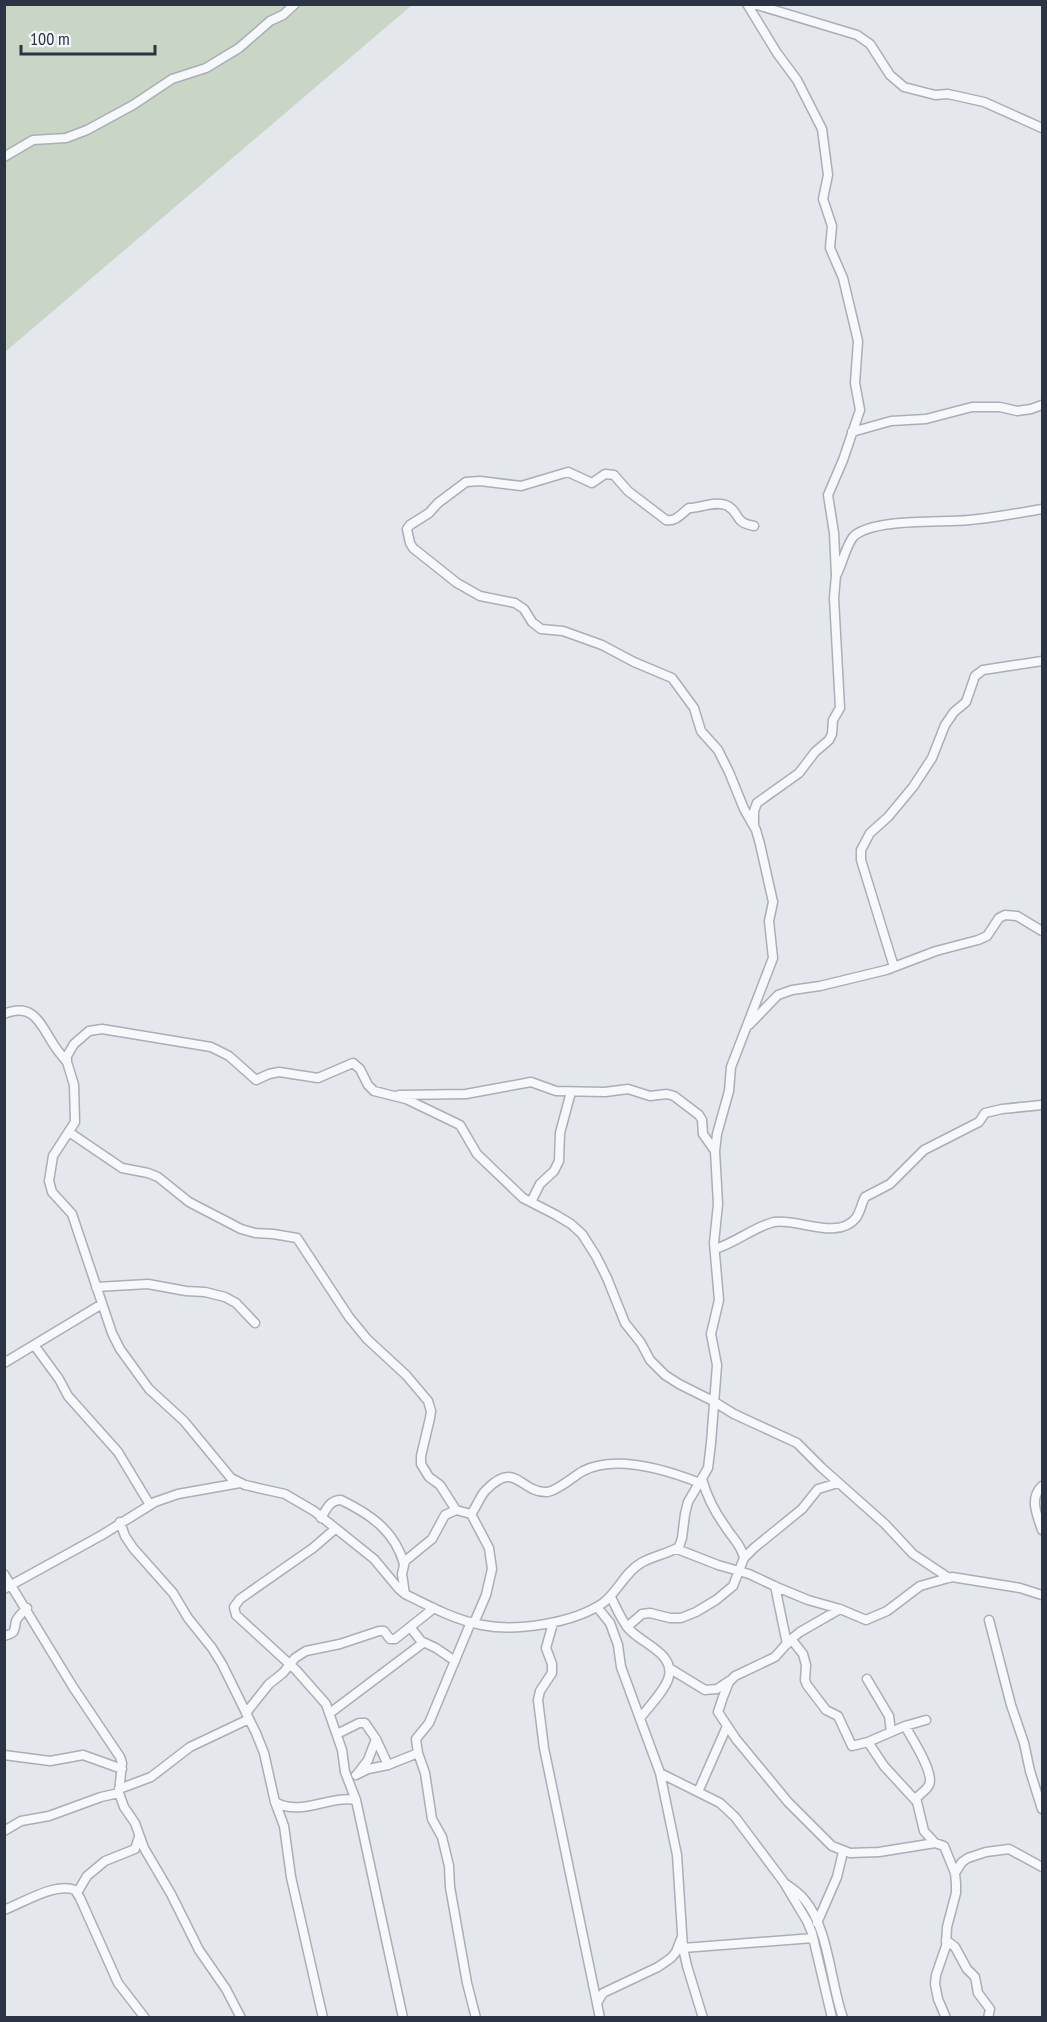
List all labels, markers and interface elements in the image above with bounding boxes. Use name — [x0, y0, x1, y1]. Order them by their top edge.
scale bar — [21, 18, 154, 56]
text: 100 m — [30, 27, 70, 50]

